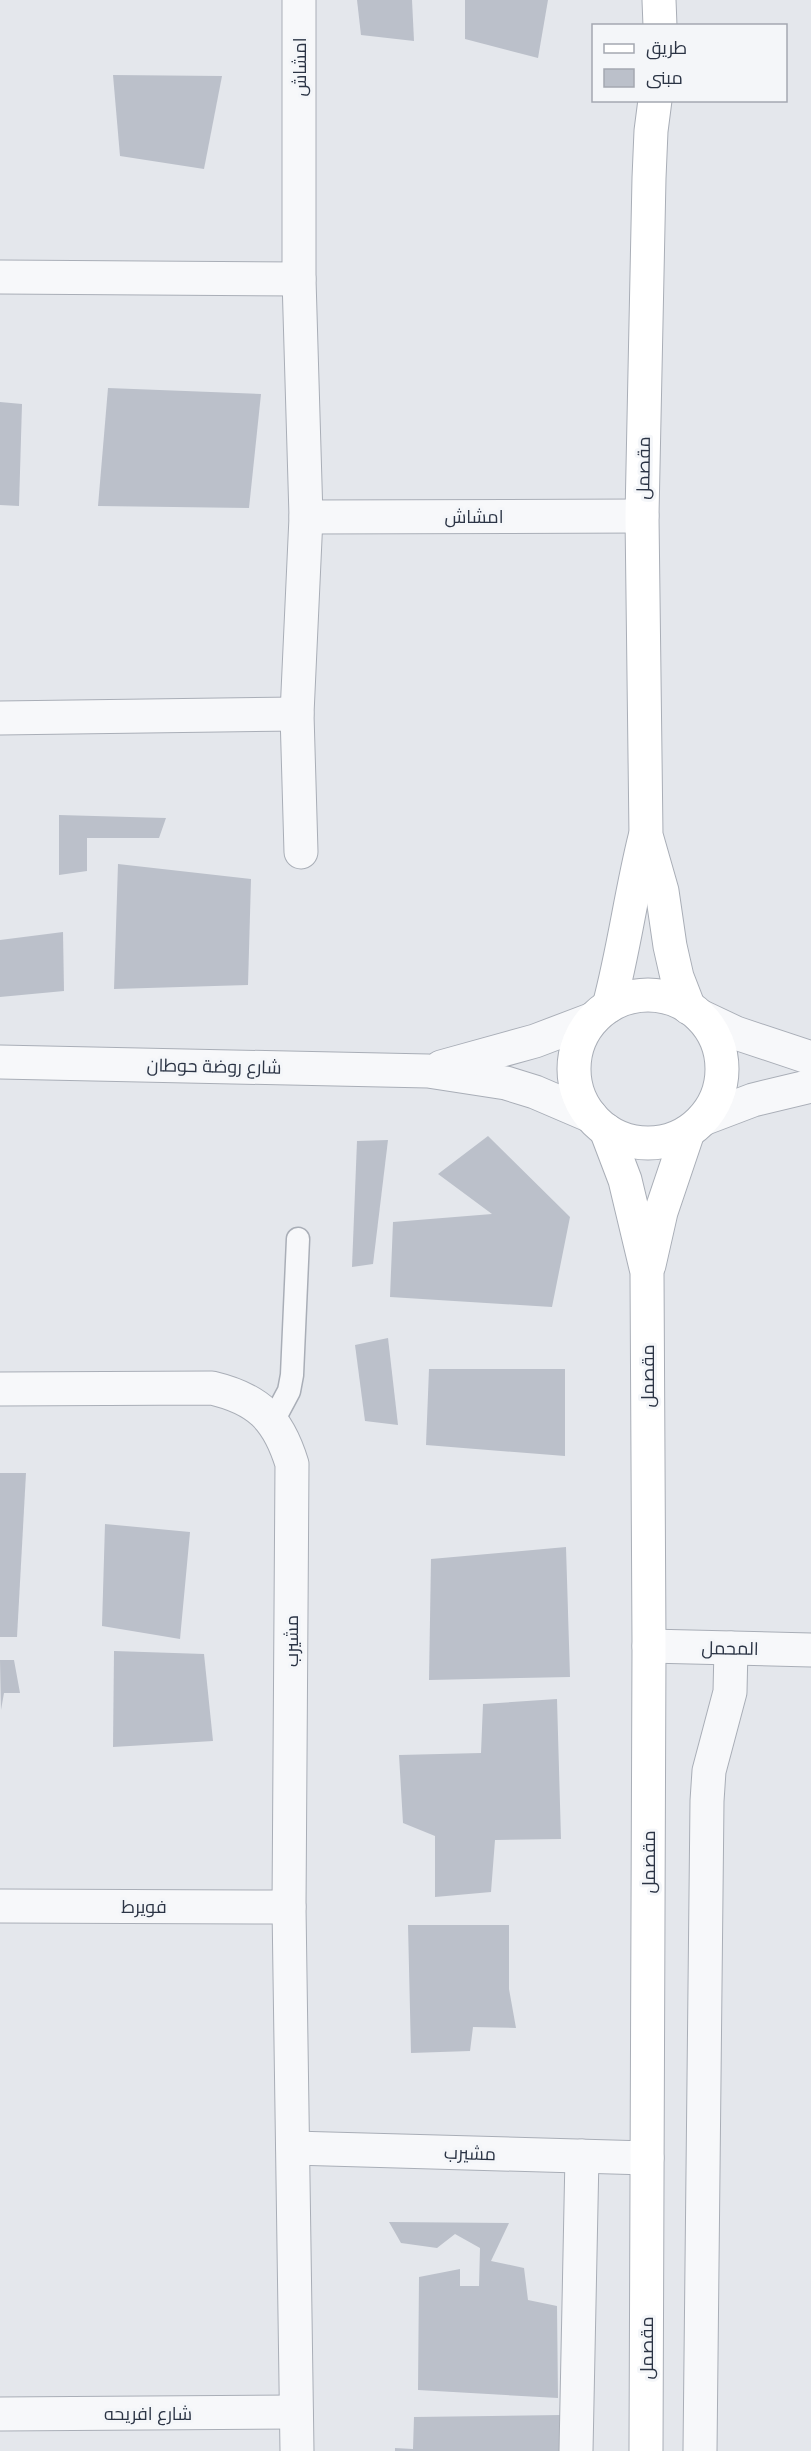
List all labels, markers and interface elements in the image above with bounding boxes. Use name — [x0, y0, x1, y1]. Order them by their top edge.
legend — [592, 24, 787, 102]
text: طريق — [646, 36, 687, 60]
street label: امشاش — [288, 38, 311, 97]
text: مبنى — [646, 66, 683, 89]
street label: مقصمل — [631, 436, 655, 500]
street label: امشاش — [445, 505, 504, 528]
street label: شارع روضة حوطان — [146, 1053, 282, 1080]
street label: مقصمل — [636, 1344, 659, 1408]
street label: مشيرب — [280, 1615, 303, 1667]
street label: المحمل — [701, 1636, 759, 1660]
street label: مقصمل — [637, 1830, 660, 1894]
street label: فويرط — [121, 1895, 167, 1918]
street label: مشيرب — [444, 2141, 496, 2165]
street label: مقصمل — [635, 2316, 658, 2380]
street label: شارع افريحه — [104, 2402, 192, 2426]

